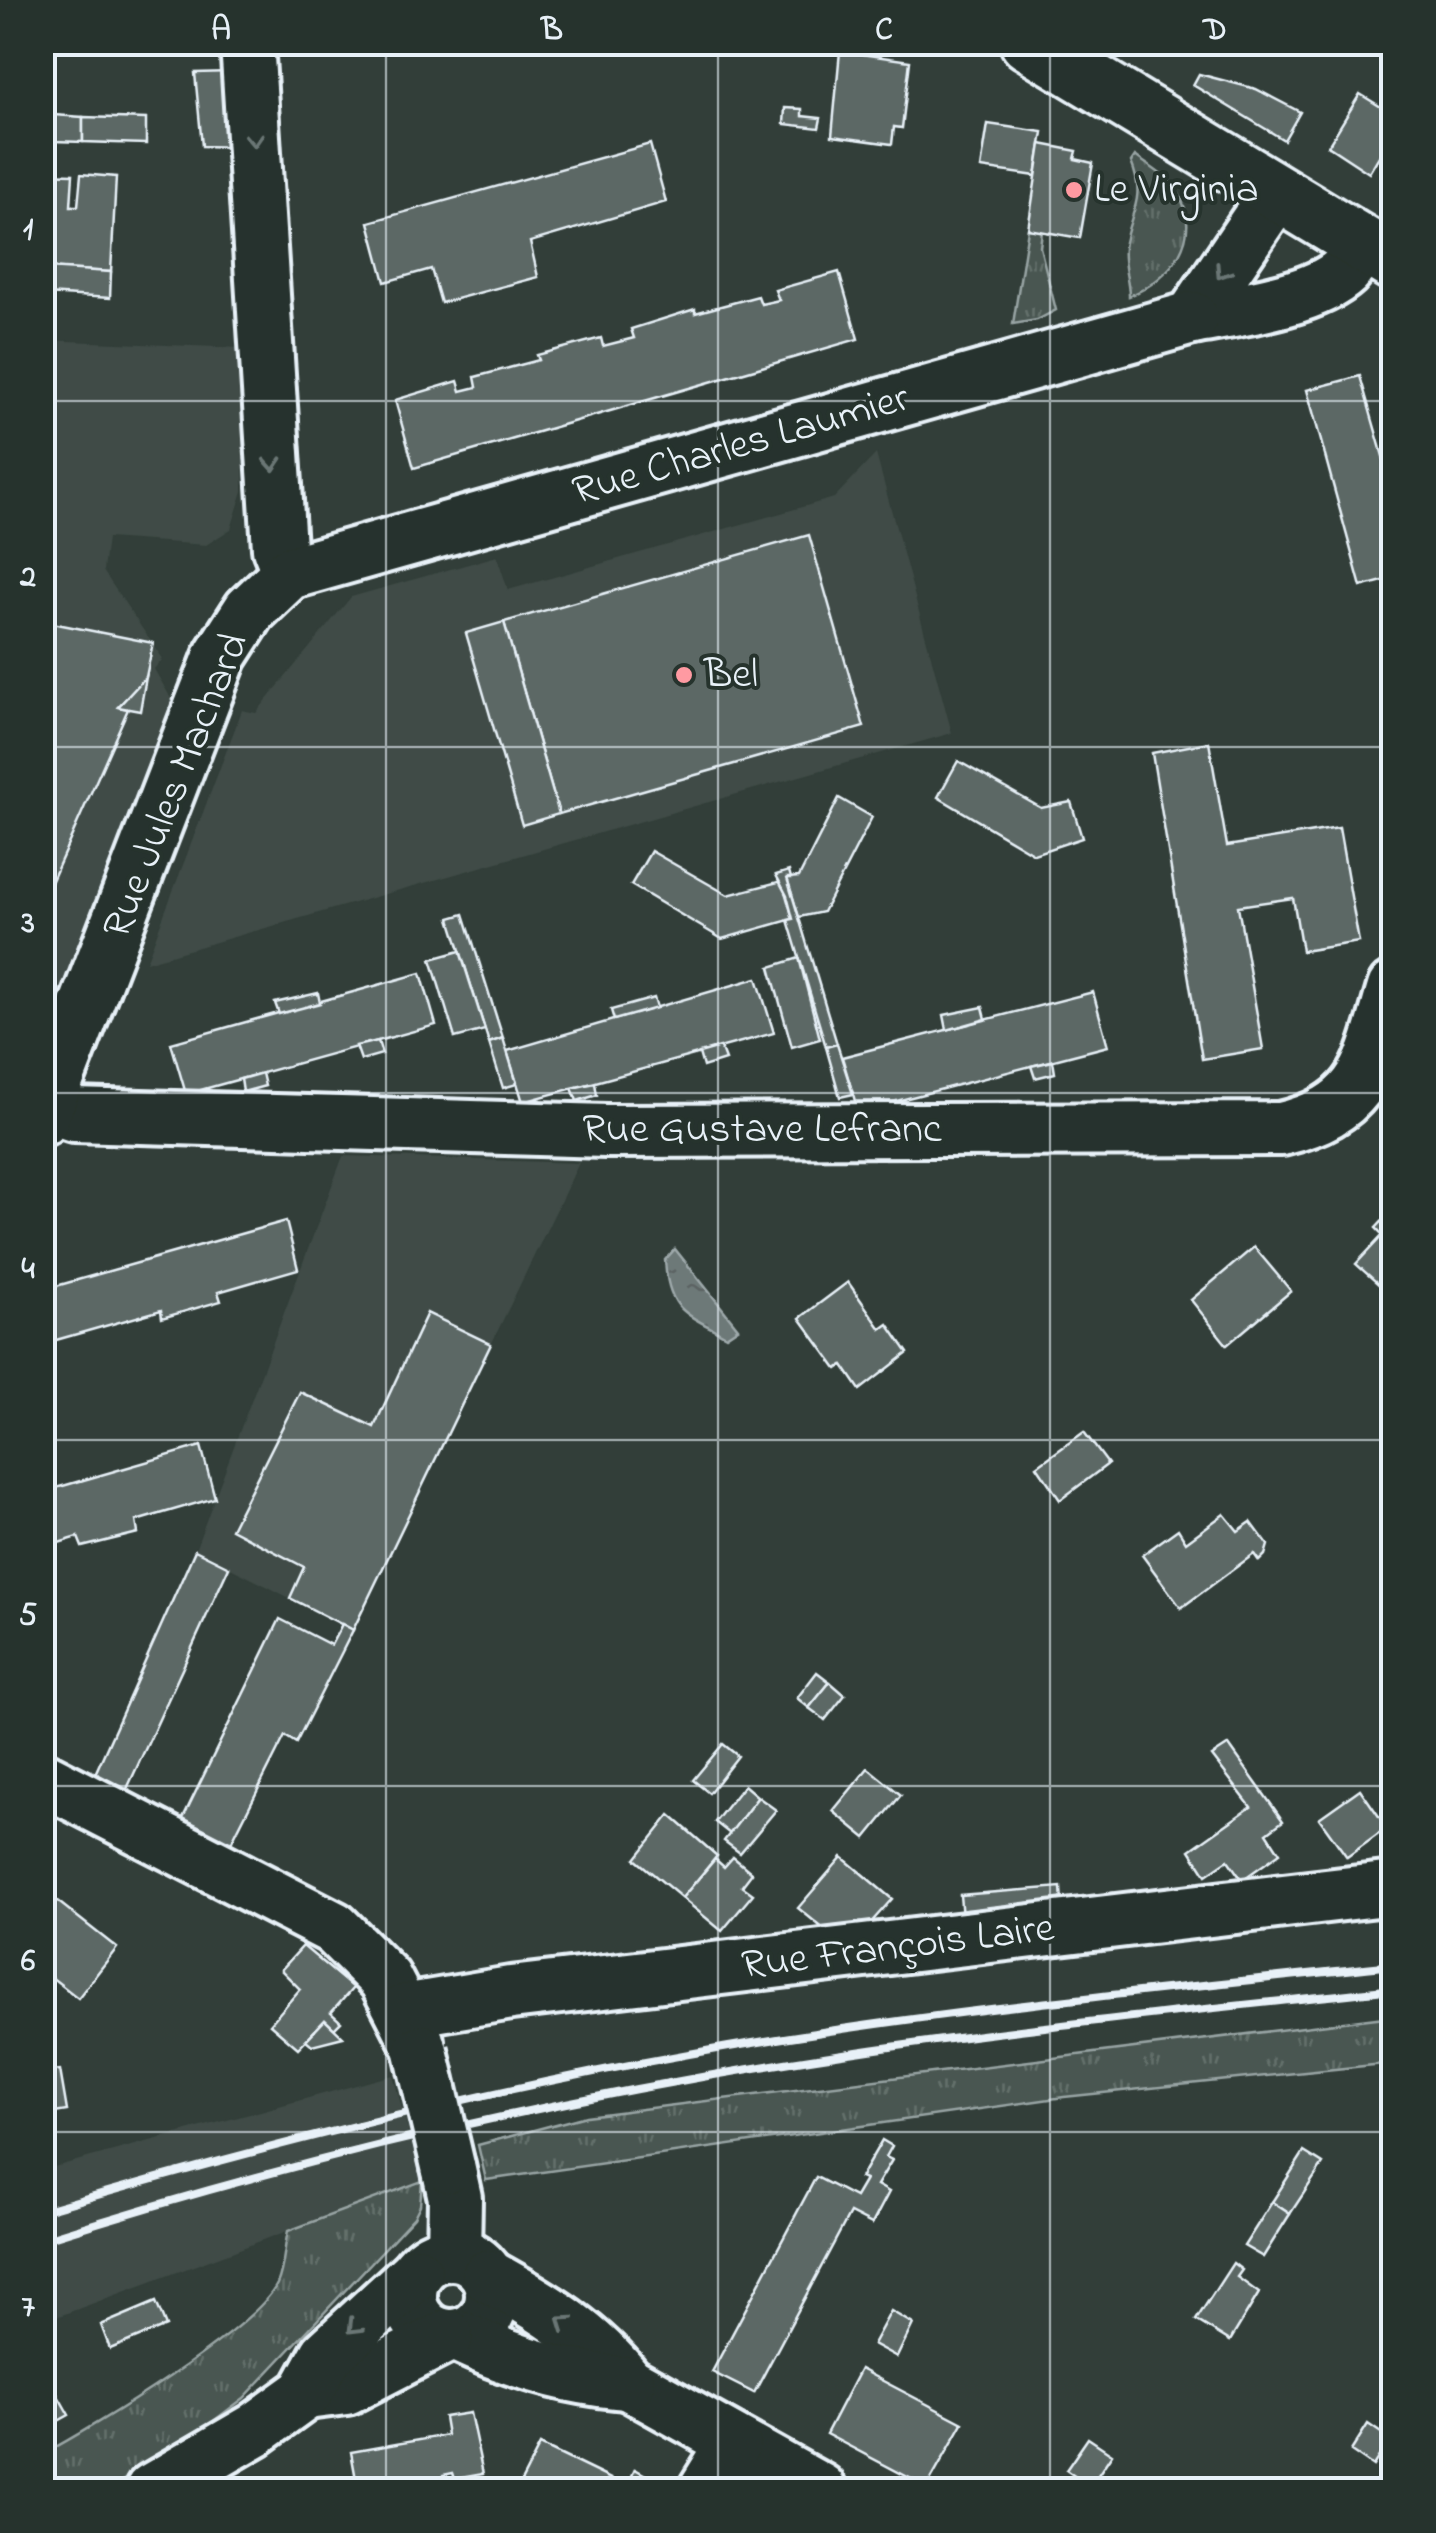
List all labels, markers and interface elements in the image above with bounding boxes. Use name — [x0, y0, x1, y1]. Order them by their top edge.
text: A — [211, 8, 231, 55]
text: B — [539, 8, 563, 55]
text: C — [875, 8, 893, 55]
text: D — [1201, 8, 1227, 55]
one-way arrow — [243, 132, 264, 148]
place label: Le Virginia — [1094, 160, 1259, 221]
marker: Le Virginia — [1063, 179, 1085, 201]
text: 1 — [23, 208, 33, 255]
one-way arrow — [1215, 262, 1234, 280]
street label: Rue Charles Laumier — [566, 369, 917, 523]
one-way arrow — [261, 457, 283, 473]
text: 2 — [19, 555, 36, 602]
street label: Rue Jules Machard — [88, 624, 266, 948]
place label: Bel — [703, 645, 758, 706]
marker: Bel — [673, 664, 695, 686]
text: 3 — [20, 901, 35, 948]
street label: Rue Gustave Lefranc — [582, 1100, 942, 1161]
text: 4 — [21, 1247, 35, 1294]
text: 5 — [19, 1593, 37, 1640]
street label: Rue François Laire — [738, 1899, 1058, 1997]
text: 6 — [21, 1939, 35, 1986]
text: 7 — [21, 2285, 35, 2332]
one-way arrow — [348, 2315, 366, 2333]
one-way arrow — [557, 2316, 575, 2334]

